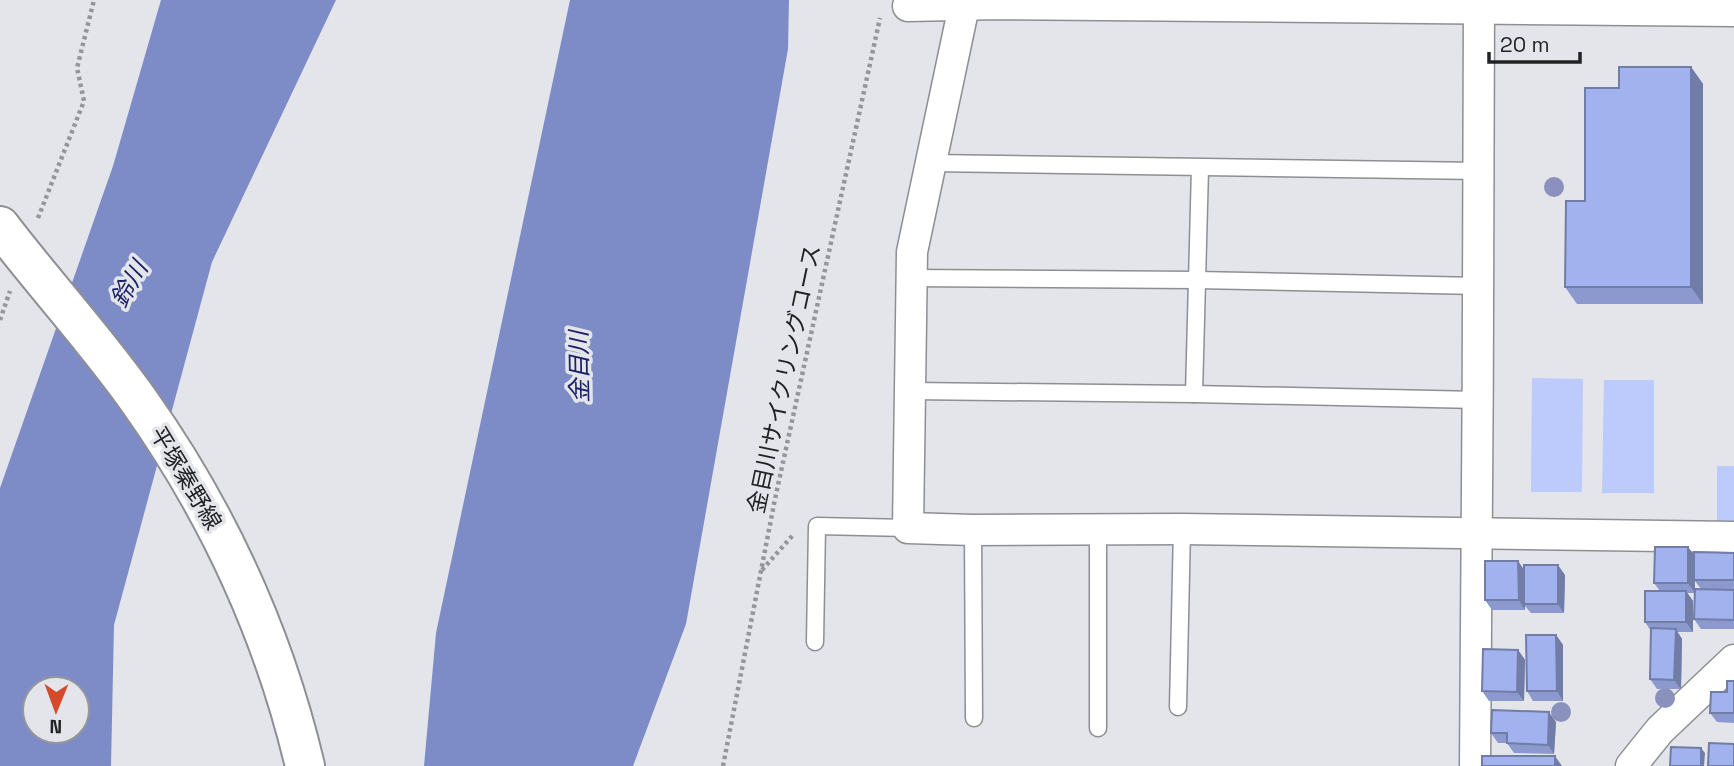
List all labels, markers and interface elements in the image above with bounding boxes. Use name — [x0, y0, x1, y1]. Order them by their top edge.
scale bar — [1489, 21, 1580, 65]
text: 20 m — [1500, 31, 1550, 58]
street label: 金目川サイクリングコース — [741, 242, 827, 516]
water label: 鈴川 — [104, 253, 156, 313]
water label: 金目川 — [563, 328, 595, 403]
street label: 平塚秦野線 — [144, 421, 228, 535]
north arrow — [21, 675, 91, 745]
text: N — [49, 714, 62, 739]

